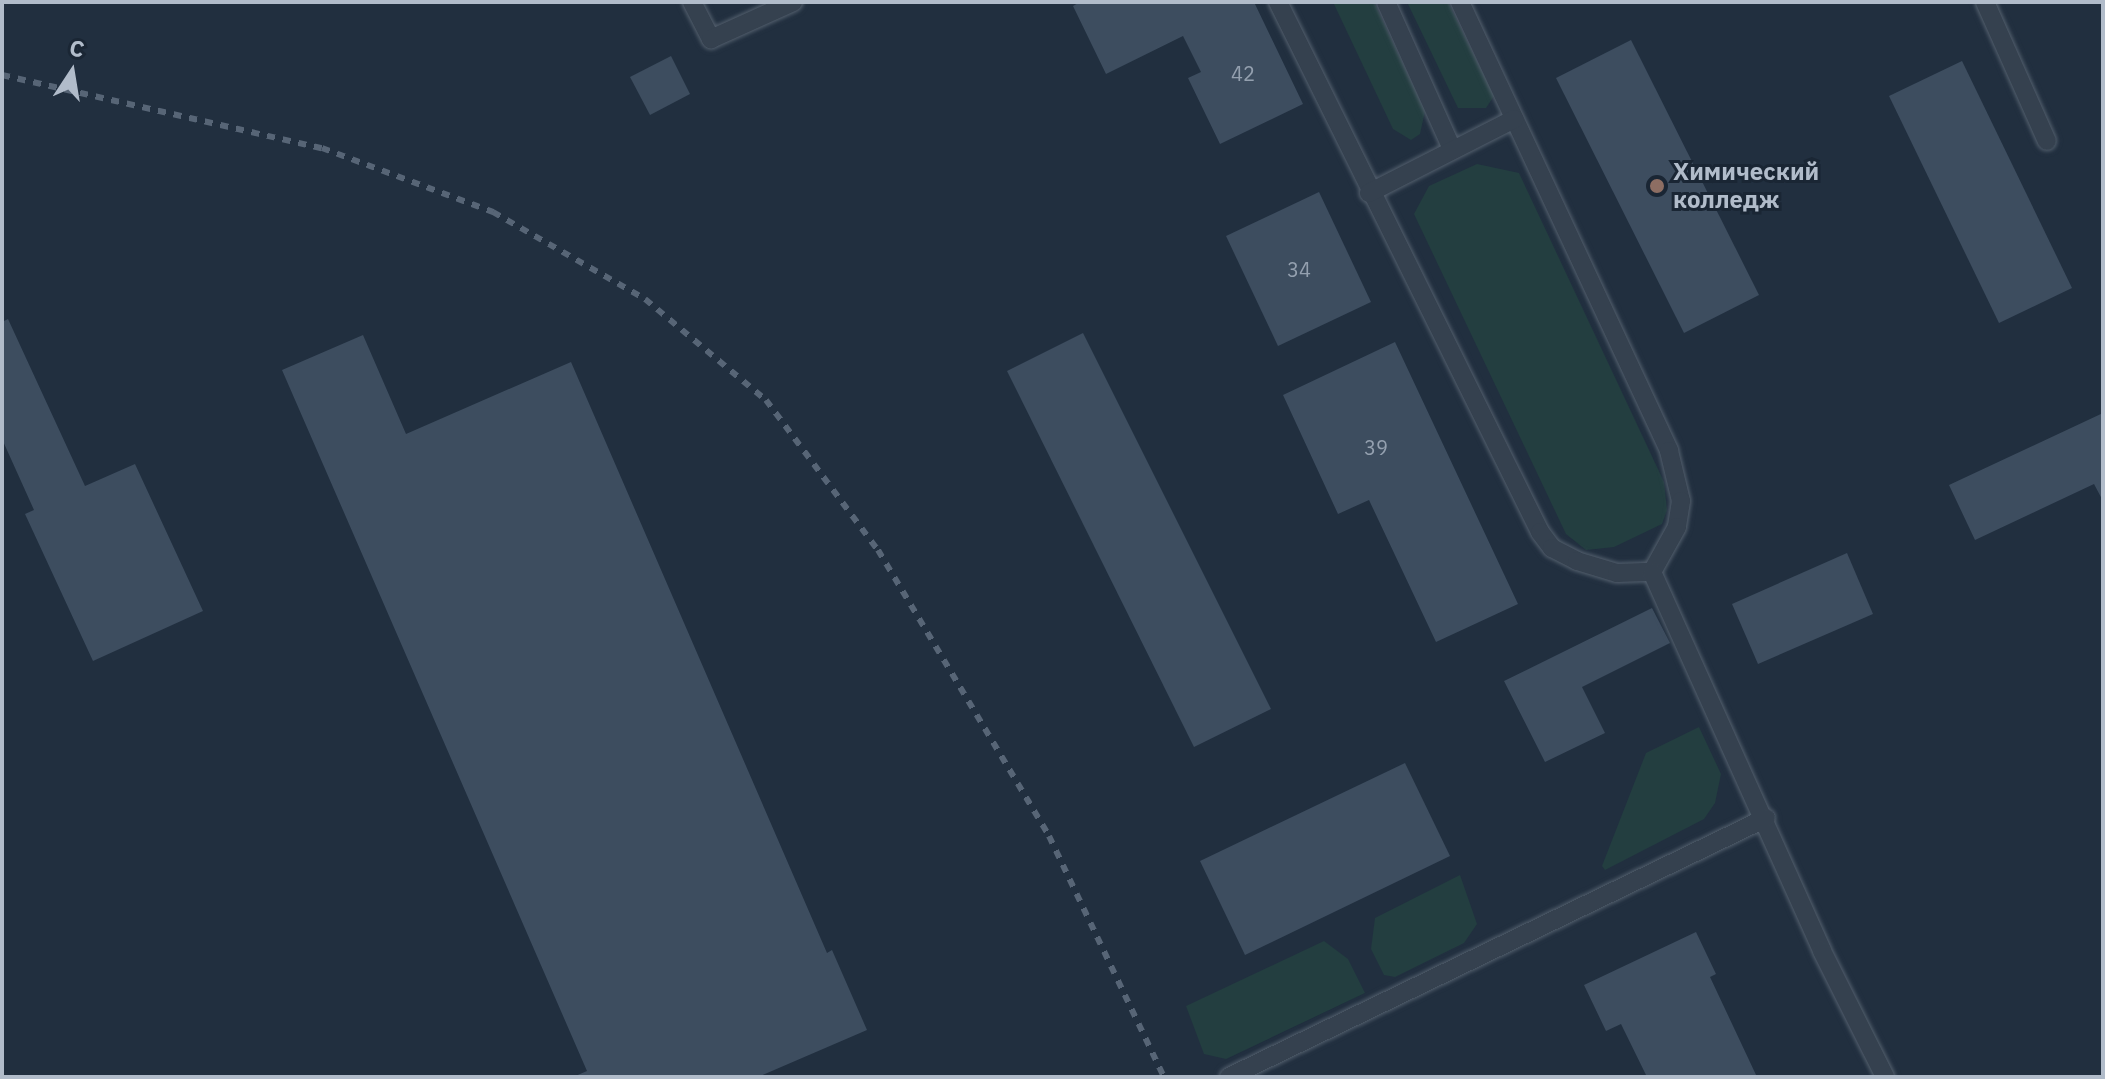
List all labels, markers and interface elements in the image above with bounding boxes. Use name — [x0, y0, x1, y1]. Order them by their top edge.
north arrow — [32, 32, 112, 112]
text: С — [67, 32, 87, 64]
house number: 42 — [1231, 61, 1255, 85]
place label: Химический колледж — [1673, 158, 1819, 214]
marker: Химический колледж — [1648, 177, 1666, 195]
house number: 34 — [1287, 257, 1311, 281]
house number: 39 — [1364, 435, 1388, 459]

